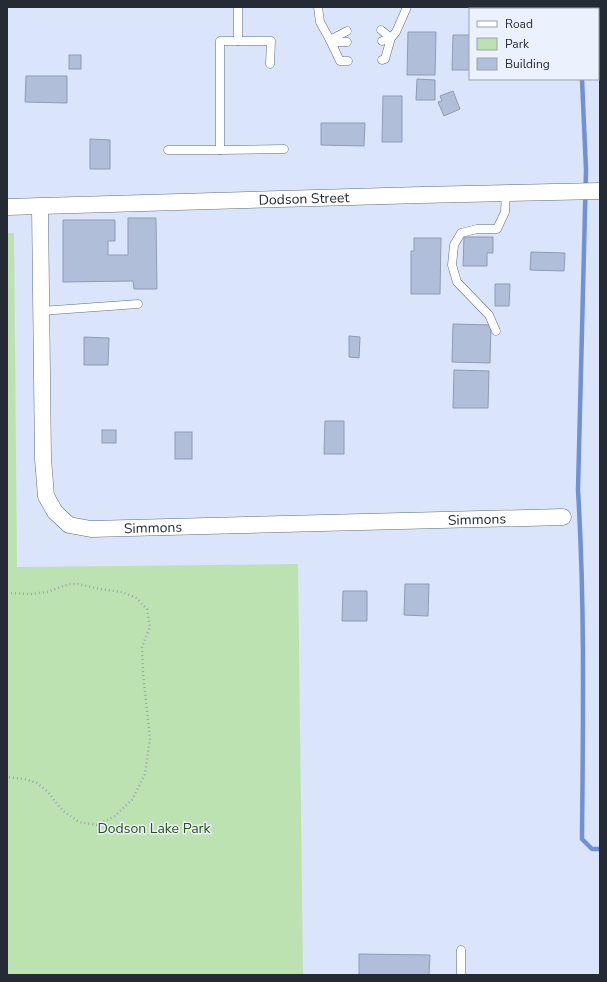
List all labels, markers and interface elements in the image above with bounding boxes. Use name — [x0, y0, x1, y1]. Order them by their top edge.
legend — [469, 8, 599, 80]
text: Road — [505, 16, 533, 32]
text: Park — [505, 36, 530, 52]
text: Building — [505, 56, 550, 72]
street label: Dodson Street — [258, 188, 350, 209]
street label: Simmons — [448, 509, 507, 529]
street label: Simmons — [124, 517, 183, 538]
park label: Dodson Lake Park — [97, 819, 212, 838]

